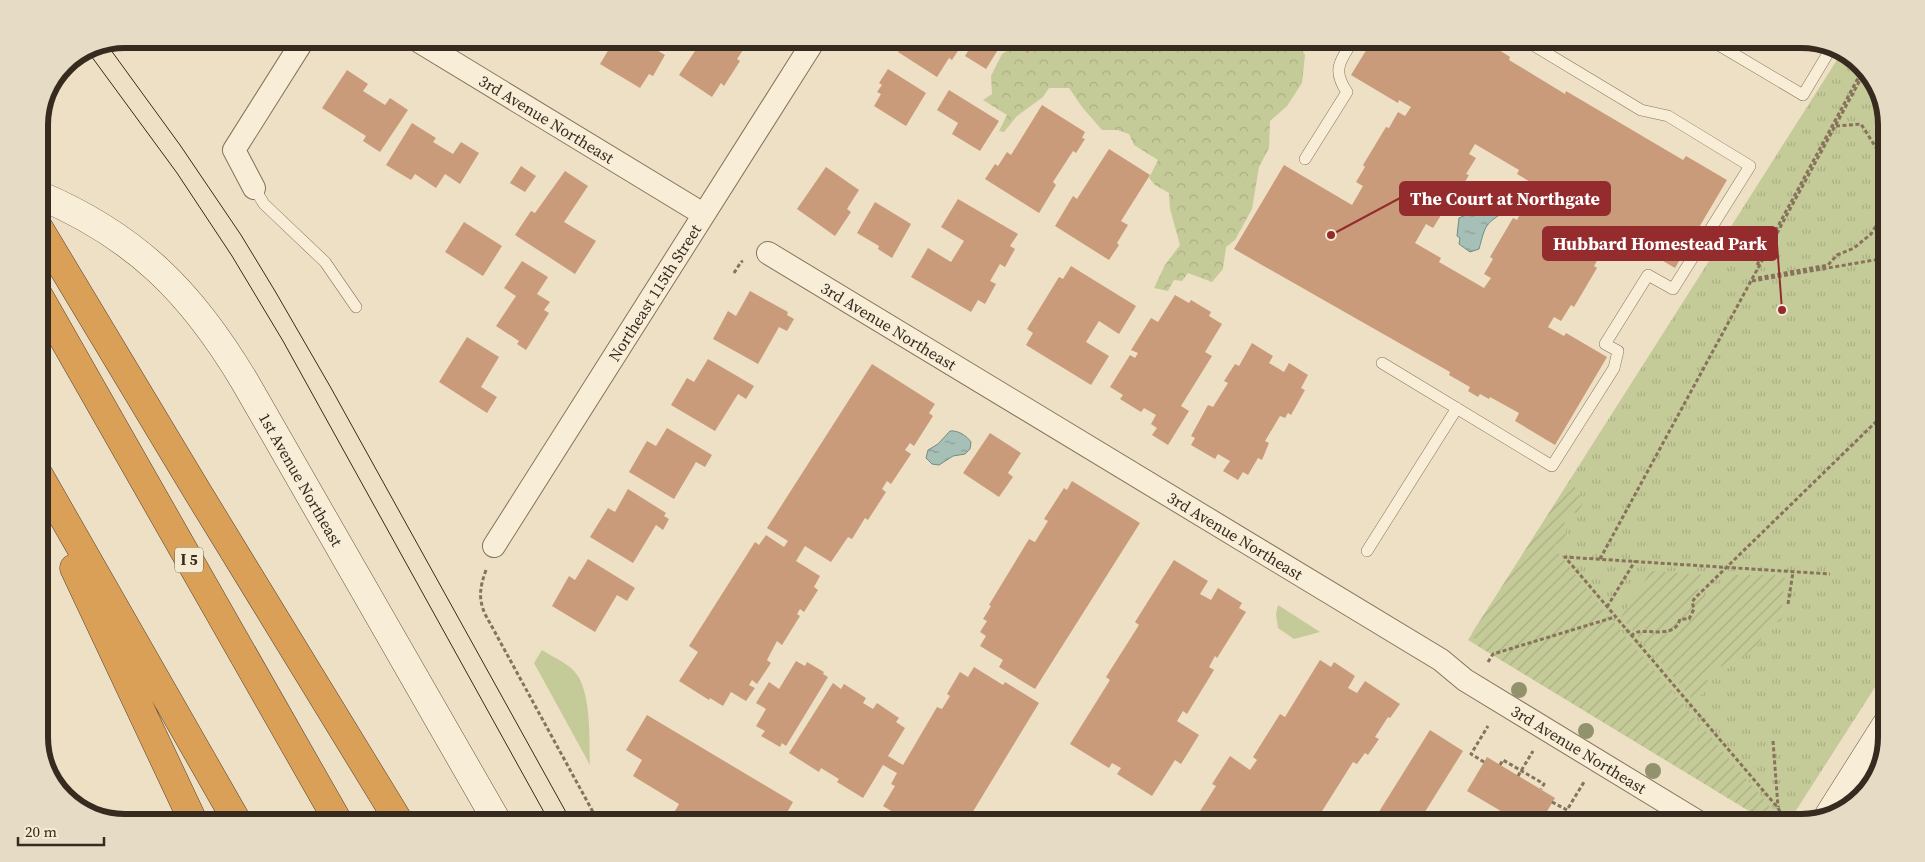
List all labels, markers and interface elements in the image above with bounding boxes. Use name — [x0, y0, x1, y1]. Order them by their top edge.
street label: 3rd Avenue Northeast — [475, 69, 619, 169]
callout: The Court at Northgate — [1400, 182, 1610, 215]
text: The Court at Northgate — [1410, 186, 1600, 211]
street label: Northeast 115th Street — [603, 219, 707, 365]
callout: Hubbard Homestead Park — [1543, 227, 1777, 260]
text: Hubbard Homestead Park — [1553, 231, 1767, 256]
street label: 3rd Avenue Northeast — [817, 277, 961, 376]
street label: 1st Avenue Northeast — [254, 409, 348, 551]
street label: 3rd Avenue Northeast — [1163, 486, 1308, 585]
road number: I 5 — [175, 548, 203, 572]
street label: 3rd Avenue Northeast — [1507, 700, 1651, 799]
scale bar — [18, 814, 104, 846]
text: 20 m — [25, 821, 57, 842]

